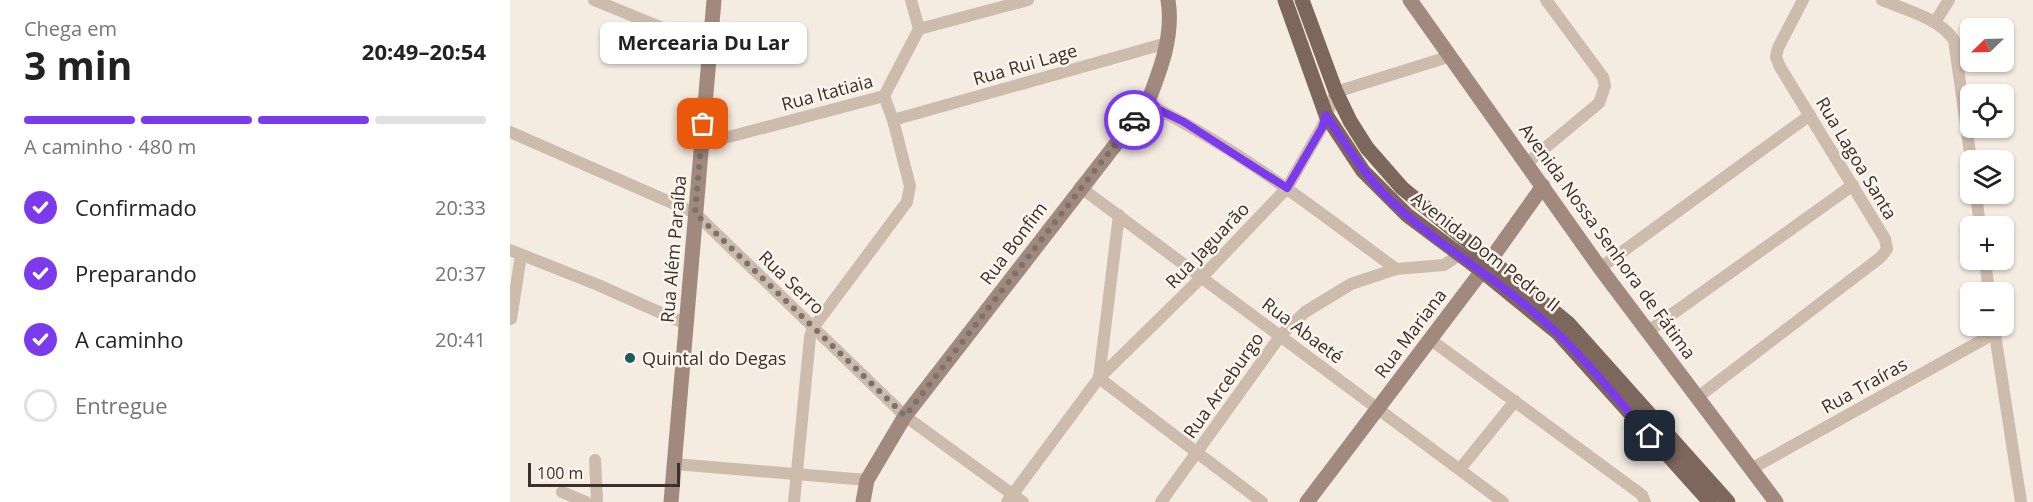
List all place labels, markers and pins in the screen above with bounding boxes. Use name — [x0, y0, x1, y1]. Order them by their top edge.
callout: Mercearia Du Lar — [599, 22, 806, 64]
pin — [677, 98, 728, 149]
place label: Quintal do Degas — [642, 346, 786, 370]
marker: Quintal do Degas — [623, 351, 637, 365]
pin — [1624, 410, 1675, 461]

